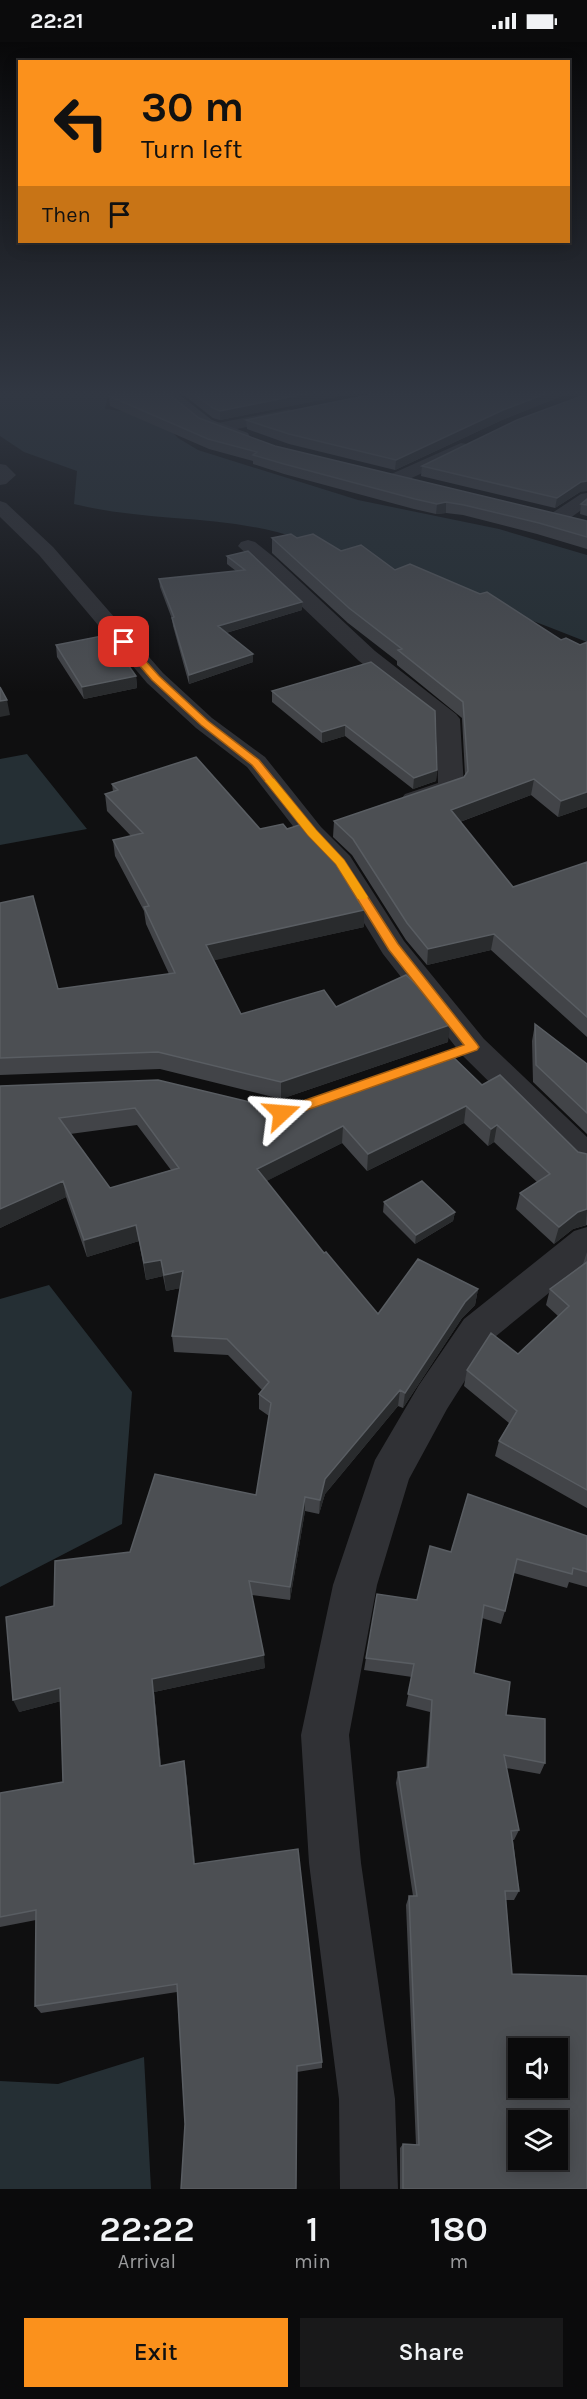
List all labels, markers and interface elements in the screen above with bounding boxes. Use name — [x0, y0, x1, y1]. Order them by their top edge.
text: 22:21 — [30, 8, 84, 34]
text: 30 m — [141, 82, 244, 132]
icon: left — [42, 84, 120, 162]
text: Turn left — [141, 133, 242, 165]
icon: arrive — [103, 198, 136, 231]
text: Then — [42, 202, 91, 228]
pin — [98, 616, 149, 667]
icon: arrive — [107, 625, 140, 658]
position arrow — [250, 1081, 314, 1145]
map controls — [508, 2038, 568, 2170]
button: sound — [508, 2038, 568, 2098]
button: layers — [508, 2110, 568, 2170]
text: 22:22 — [99, 2208, 195, 2250]
text: 1 — [306, 2208, 319, 2250]
text: 180 — [430, 2208, 488, 2250]
text: Arrival — [118, 2250, 176, 2273]
text: min — [294, 2250, 331, 2273]
text: m — [449, 2250, 468, 2273]
button: Exit — [24, 2318, 288, 2387]
button: Share — [300, 2318, 563, 2387]

